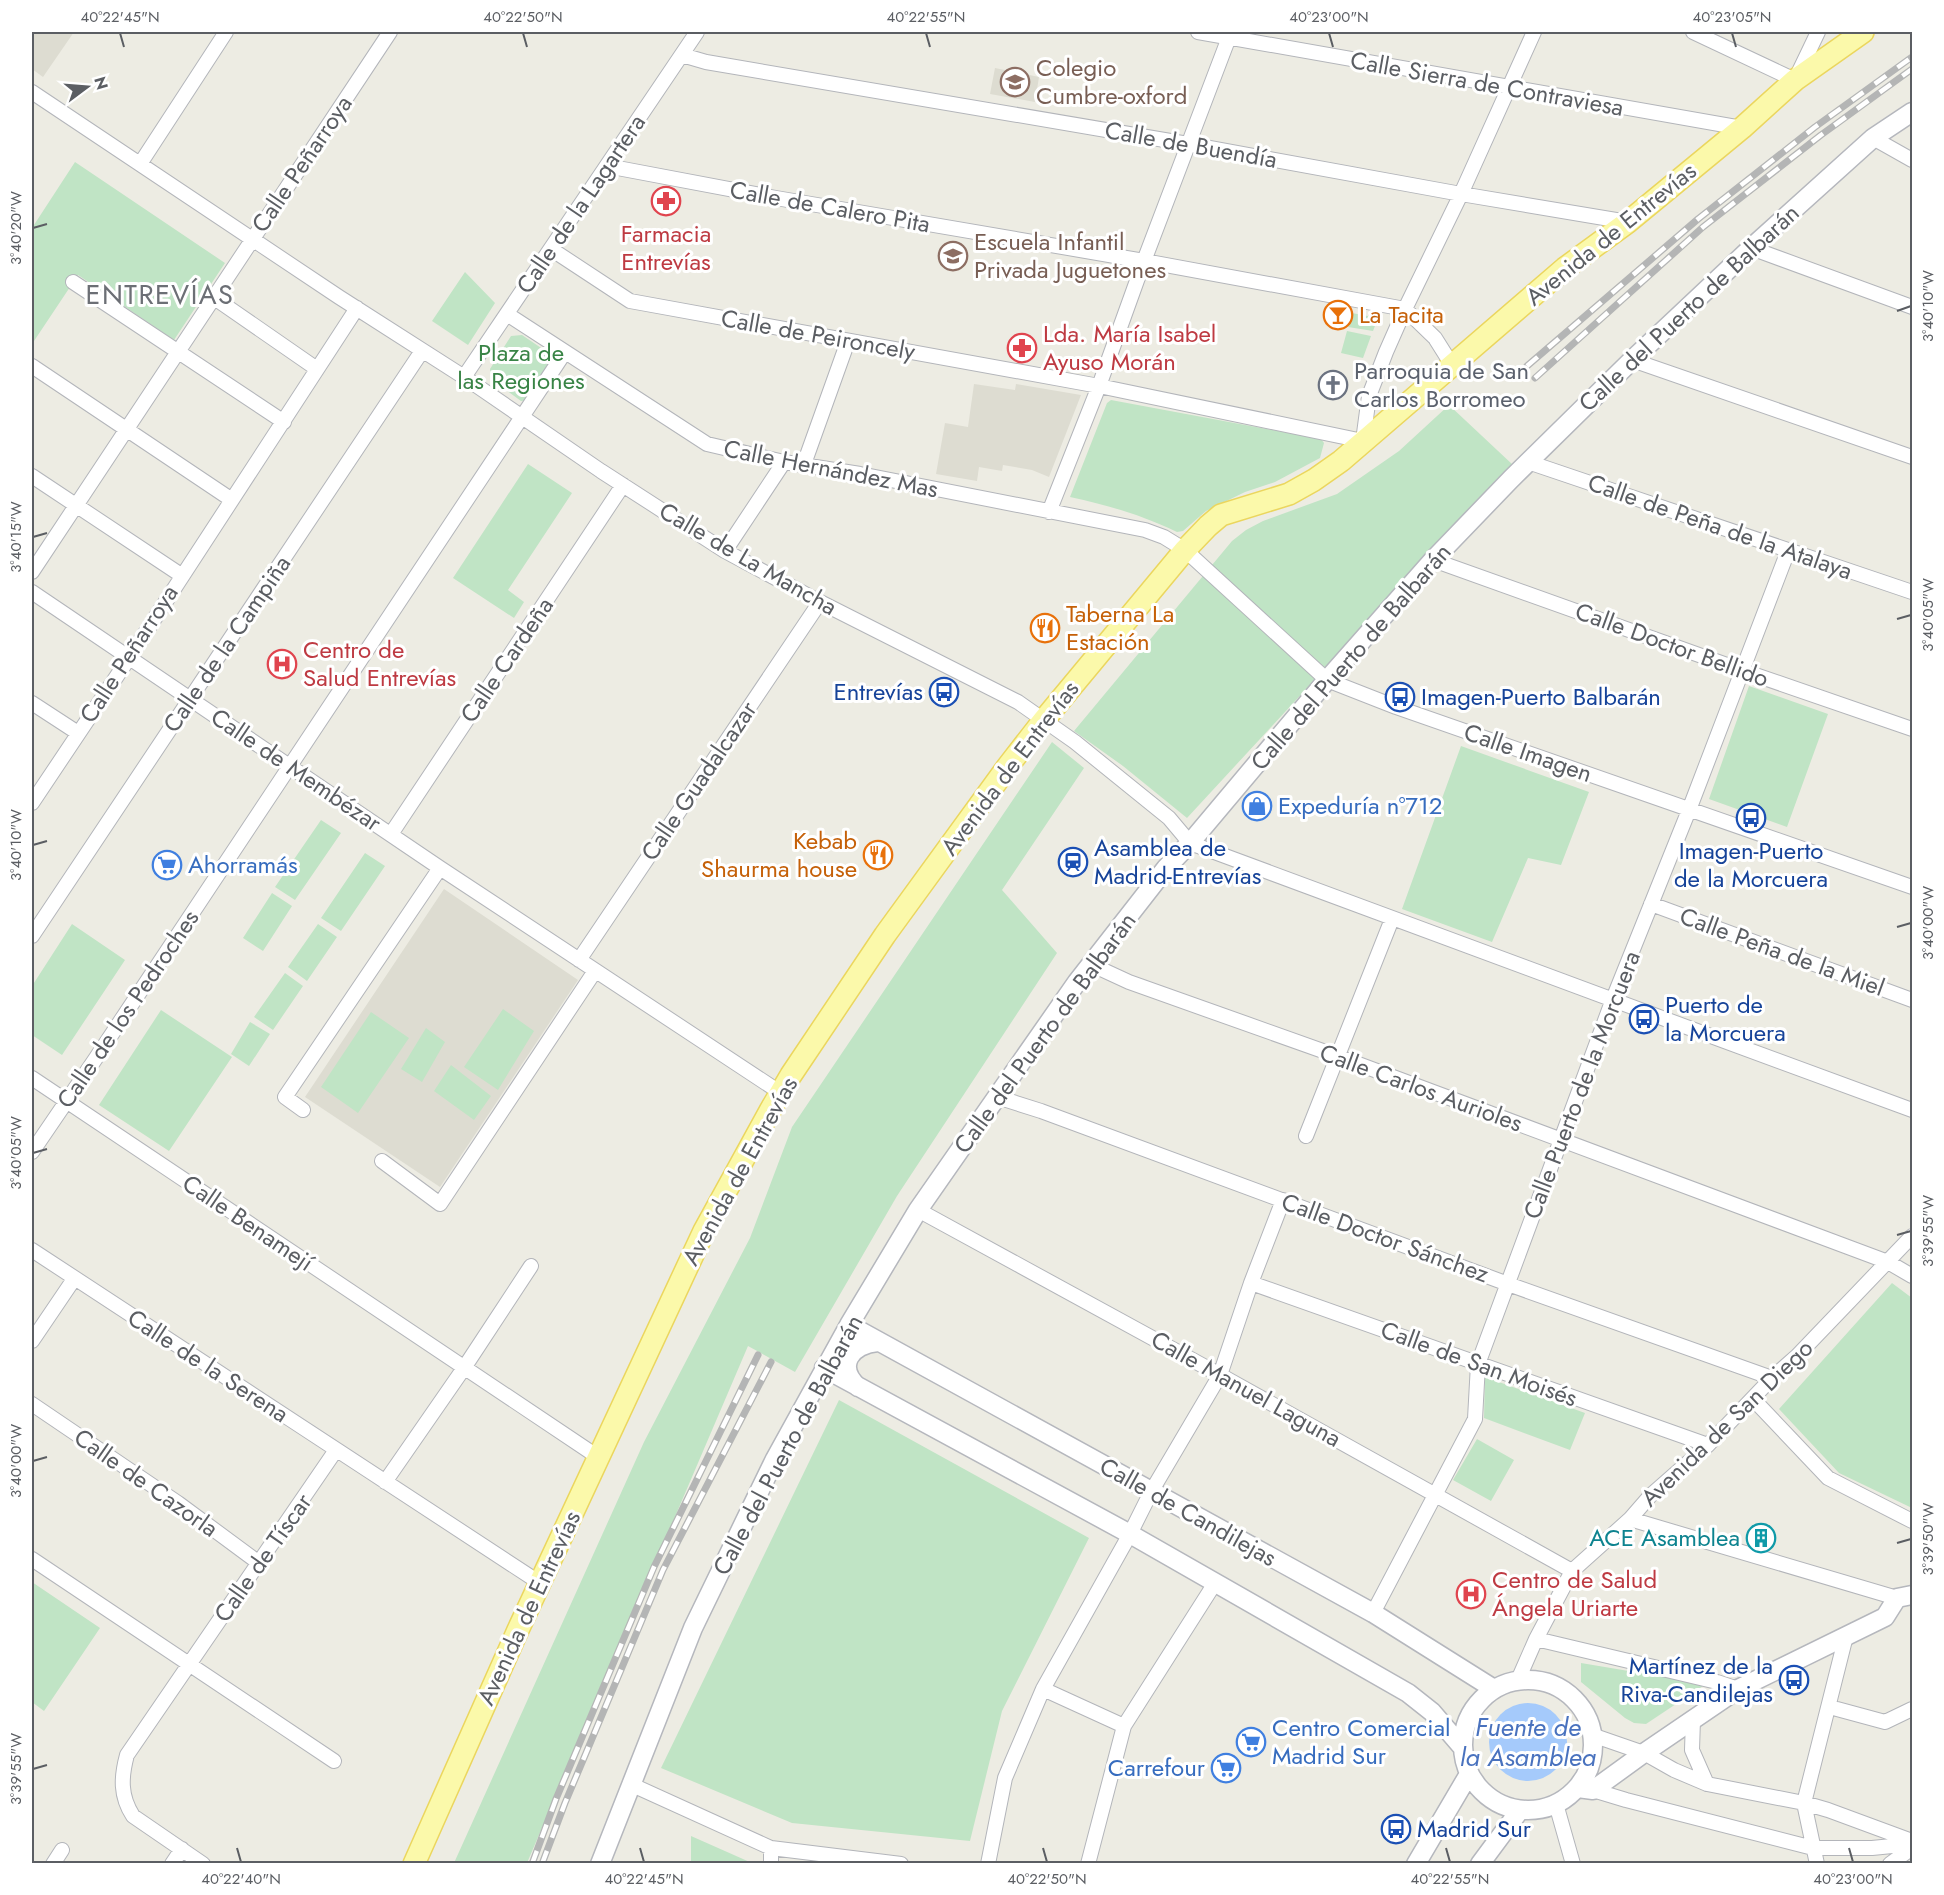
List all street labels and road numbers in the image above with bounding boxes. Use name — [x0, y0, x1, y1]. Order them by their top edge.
street label: Calle Sierra de Contraviesa — [1348, 42, 1626, 125]
street label: Calle Peñarroya — [243, 88, 360, 239]
street label: Calle de la Lagartera — [507, 107, 654, 300]
street label: Calle de Buendía — [1102, 112, 1280, 177]
street label: Avenida de Entrevías — [1518, 154, 1704, 314]
street label: Calle de Calero Pita — [727, 172, 933, 241]
street label: Calle del Puerto de Balbarán — [1570, 196, 1807, 420]
street label: Calle de Peironcely — [718, 300, 918, 369]
street label: Calle Hernández Mas — [721, 431, 941, 506]
street label: Calle de Peña de la Atalaya — [1583, 465, 1857, 588]
street label: Calle de La Mancha — [653, 493, 844, 624]
street label: Calle del Puerto de Balbarán — [1242, 536, 1459, 778]
street label: Calle de la Campiña — [154, 548, 299, 739]
street label: Calle Peñarroya — [71, 578, 186, 730]
street label: Calle Cardeña — [452, 590, 562, 730]
street label: Calle Doctor Bellido — [1571, 593, 1774, 696]
street label: Avenida de Entrevías — [932, 673, 1087, 863]
street label: Calle Guadalcazar — [632, 693, 766, 868]
street label: Calle de Membézar — [204, 699, 389, 840]
street label: Calle Imagen — [1459, 714, 1597, 791]
street label: Calle Peña de la Miel — [1675, 898, 1890, 1005]
street label: Calle de los Pedroches — [48, 902, 207, 1115]
street label: Calle del Puerto de Balbarán — [945, 905, 1144, 1161]
street label: Calle Puerto de la Morcuera — [1514, 946, 1649, 1224]
street label: Calle Carlos Aurioles — [1315, 1035, 1527, 1140]
street label: Avenida de Entrevías — [673, 1070, 806, 1272]
street label: Calle Benamejí — [176, 1166, 322, 1280]
street label: Calle Doctor Sánchez — [1277, 1184, 1494, 1291]
street label: Calle de la Serena — [121, 1300, 296, 1431]
street label: Calle del Puerto de Balbarán — [704, 1308, 871, 1581]
street label: Calle de San Moisés — [1376, 1312, 1582, 1415]
street label: Calle Manuel Laguna — [1145, 1322, 1348, 1455]
street label: Avenida de San Diego — [1633, 1331, 1821, 1514]
street label: Calle de Cazorla — [67, 1420, 225, 1545]
street label: Calle de Candilejas — [1093, 1448, 1283, 1575]
street label: Calle de Tíscar — [205, 1486, 320, 1629]
street label: Avenida de Entrevías — [468, 1505, 589, 1711]

